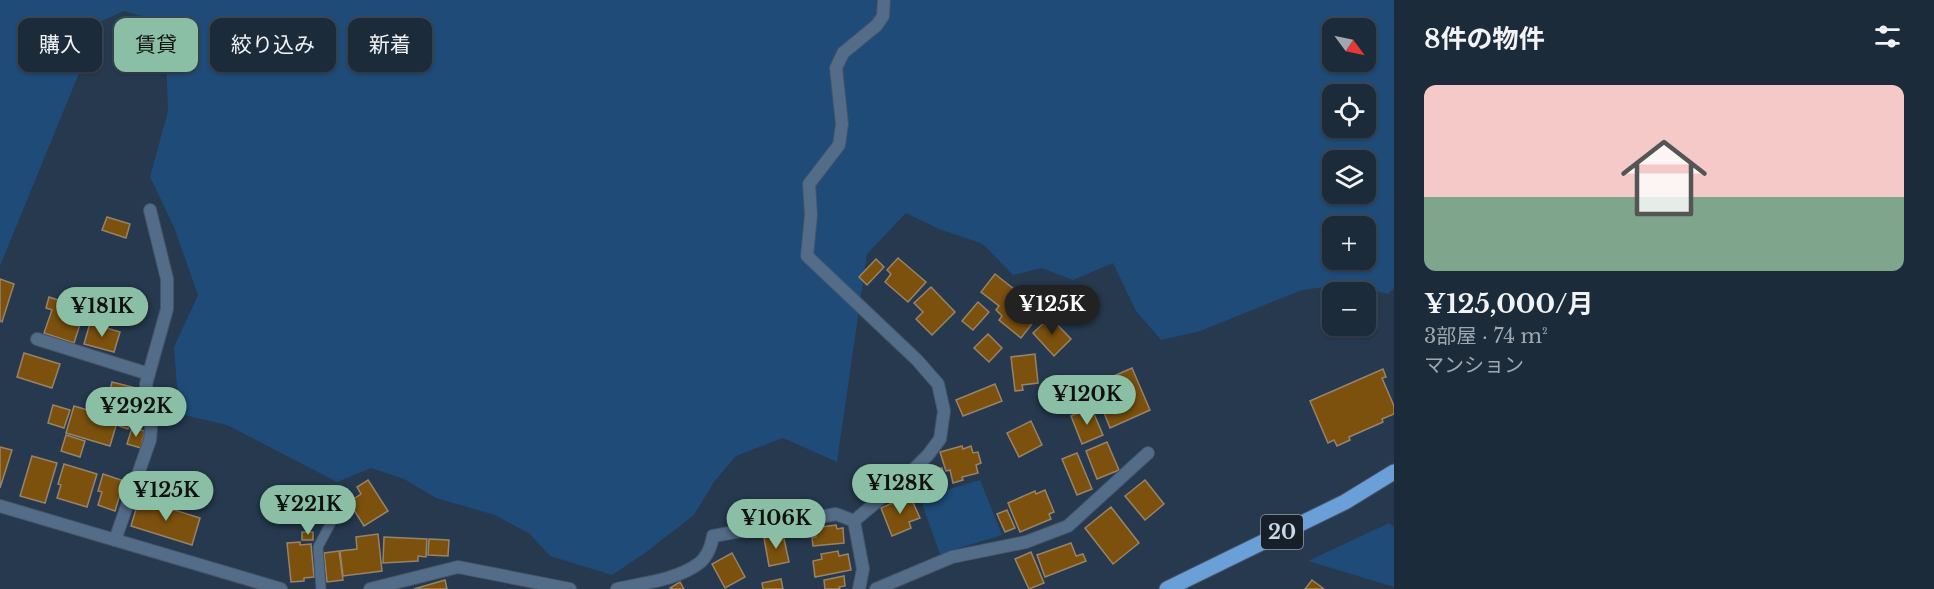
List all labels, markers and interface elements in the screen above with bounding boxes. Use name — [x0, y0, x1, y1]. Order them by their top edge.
chip: 購入 — [18, 18, 102, 72]
chip: 賃貸 — [114, 18, 198, 72]
chip: 絞り込み — [210, 18, 336, 72]
chip: 新着 — [348, 18, 432, 72]
north arrow — [1322, 18, 1376, 72]
map controls — [1322, 18, 1376, 336]
icon: filters — [1871, 20, 1904, 53]
text: 8件の物件 — [1424, 23, 1545, 55]
button: locate — [1322, 84, 1376, 138]
icon: home — [1610, 124, 1718, 232]
button: layers — [1322, 150, 1376, 204]
button: + — [1322, 216, 1376, 270]
button: − — [1322, 282, 1376, 336]
pin: ¥125K — [1010, 285, 1094, 336]
pin: ¥181K — [60, 287, 144, 338]
text: ¥125,000/月 — [1424, 288, 1593, 320]
text: ¥125K — [1018, 292, 1086, 316]
text: ¥181K — [70, 294, 134, 318]
text: 3部屋 · 74 m² — [1424, 324, 1548, 348]
text: マンション — [1424, 353, 1524, 377]
pin: ¥120K — [1045, 375, 1129, 426]
text: ¥120K — [1052, 382, 1122, 406]
pin: ¥292K — [94, 387, 178, 438]
text: ¥292K — [100, 394, 172, 418]
pin: ¥128K — [858, 464, 942, 515]
pin: ¥125K — [124, 471, 208, 522]
text: ¥128K — [866, 471, 934, 495]
text: ¥125K — [132, 478, 200, 502]
pin: ¥221K — [266, 485, 350, 536]
text: ¥221K — [274, 492, 342, 516]
pin: ¥106K — [734, 499, 818, 550]
text: ¥106K — [741, 506, 811, 530]
road number: 20 — [1261, 515, 1303, 549]

